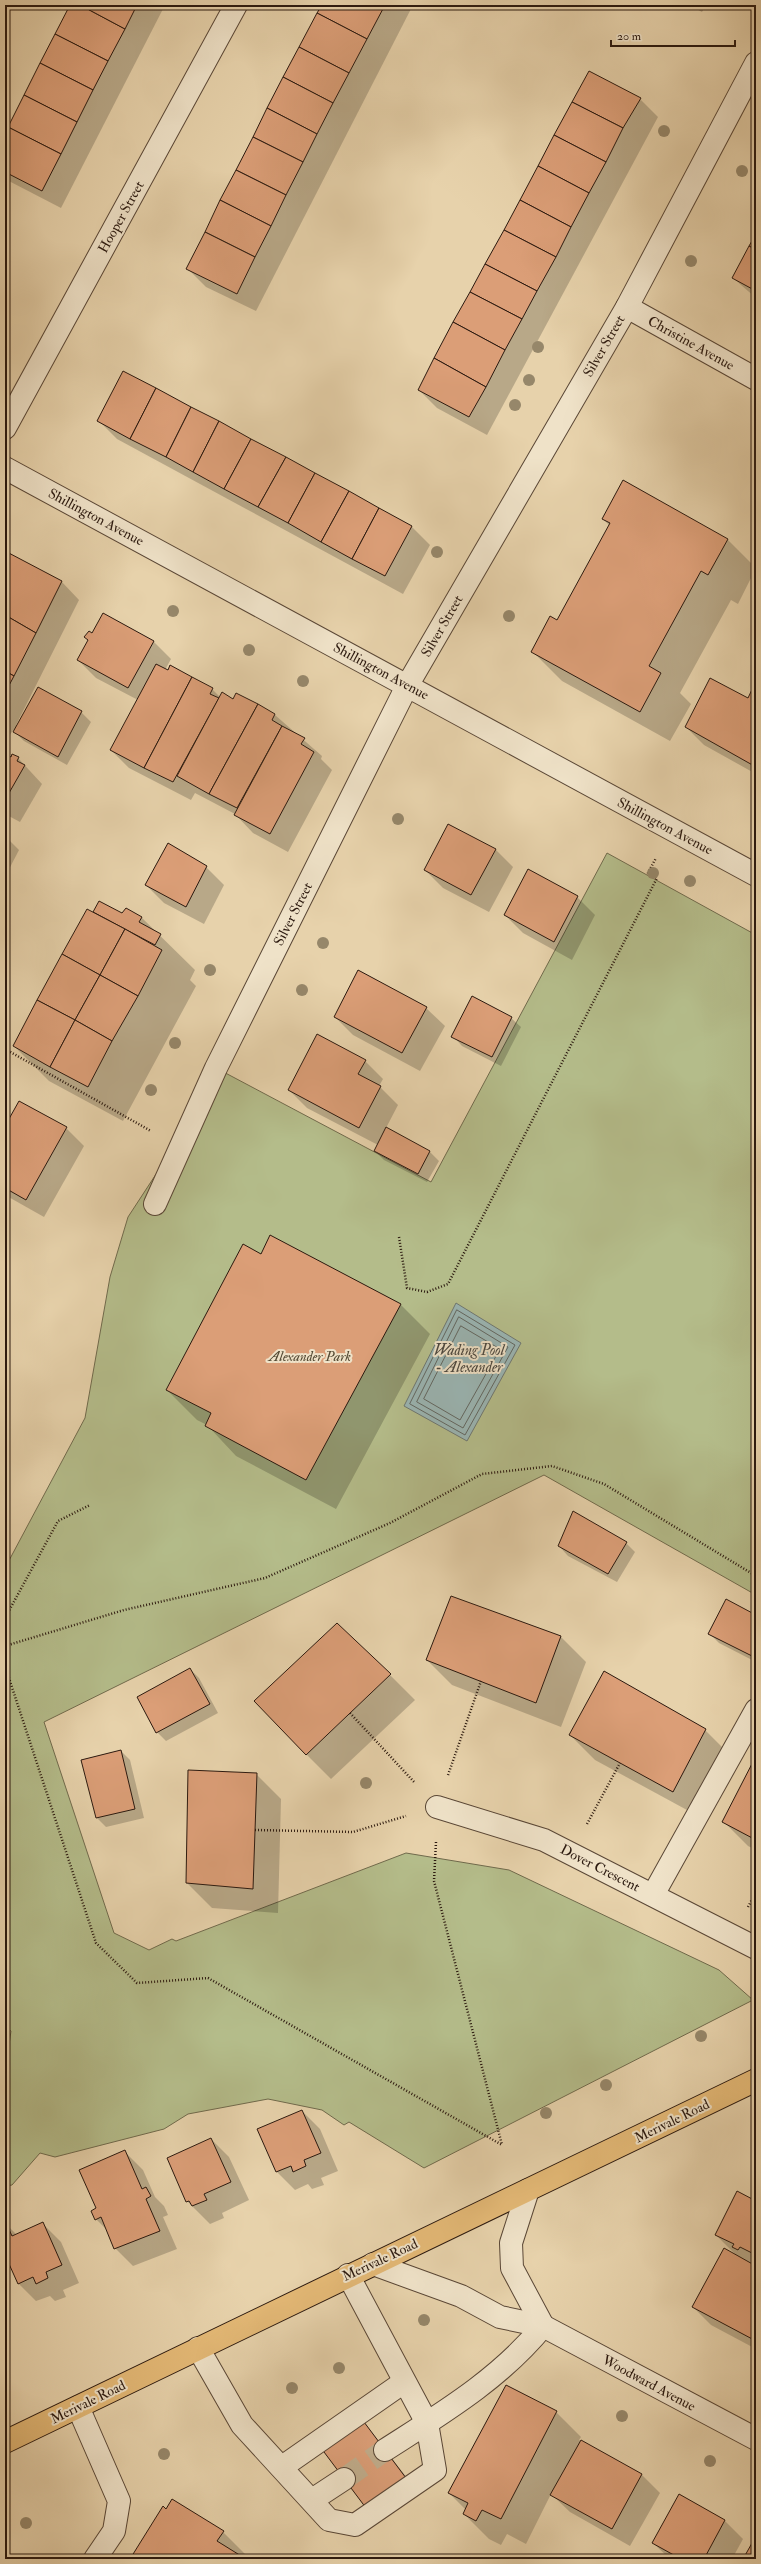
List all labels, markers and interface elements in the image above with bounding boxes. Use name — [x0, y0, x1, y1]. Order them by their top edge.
scale bar — [611, 22, 735, 48]
text: 20 m — [617, 29, 642, 44]
street label: Hooper Street — [94, 178, 149, 256]
street label: Silver Street — [579, 312, 629, 380]
street label: Christine Avenue — [645, 312, 737, 374]
street label: Shillington Avenue — [45, 485, 147, 549]
street label: Silver Street — [417, 592, 467, 660]
street label: Shillington Avenue — [330, 639, 432, 703]
street label: Shillington Avenue — [614, 794, 716, 858]
street label: Silver Street — [270, 879, 316, 948]
water label: Wading Pool - Alexander — [434, 1341, 506, 1377]
park label: Alexander Park — [267, 1348, 351, 1365]
street label: Dover Crescent — [557, 1841, 643, 1896]
street label: Merivale Road — [632, 2095, 712, 2146]
street label: Merivale Road — [340, 2235, 421, 2285]
street label: Woodward Avenue — [599, 2351, 699, 2415]
street label: Merivale Road — [48, 2376, 128, 2427]

